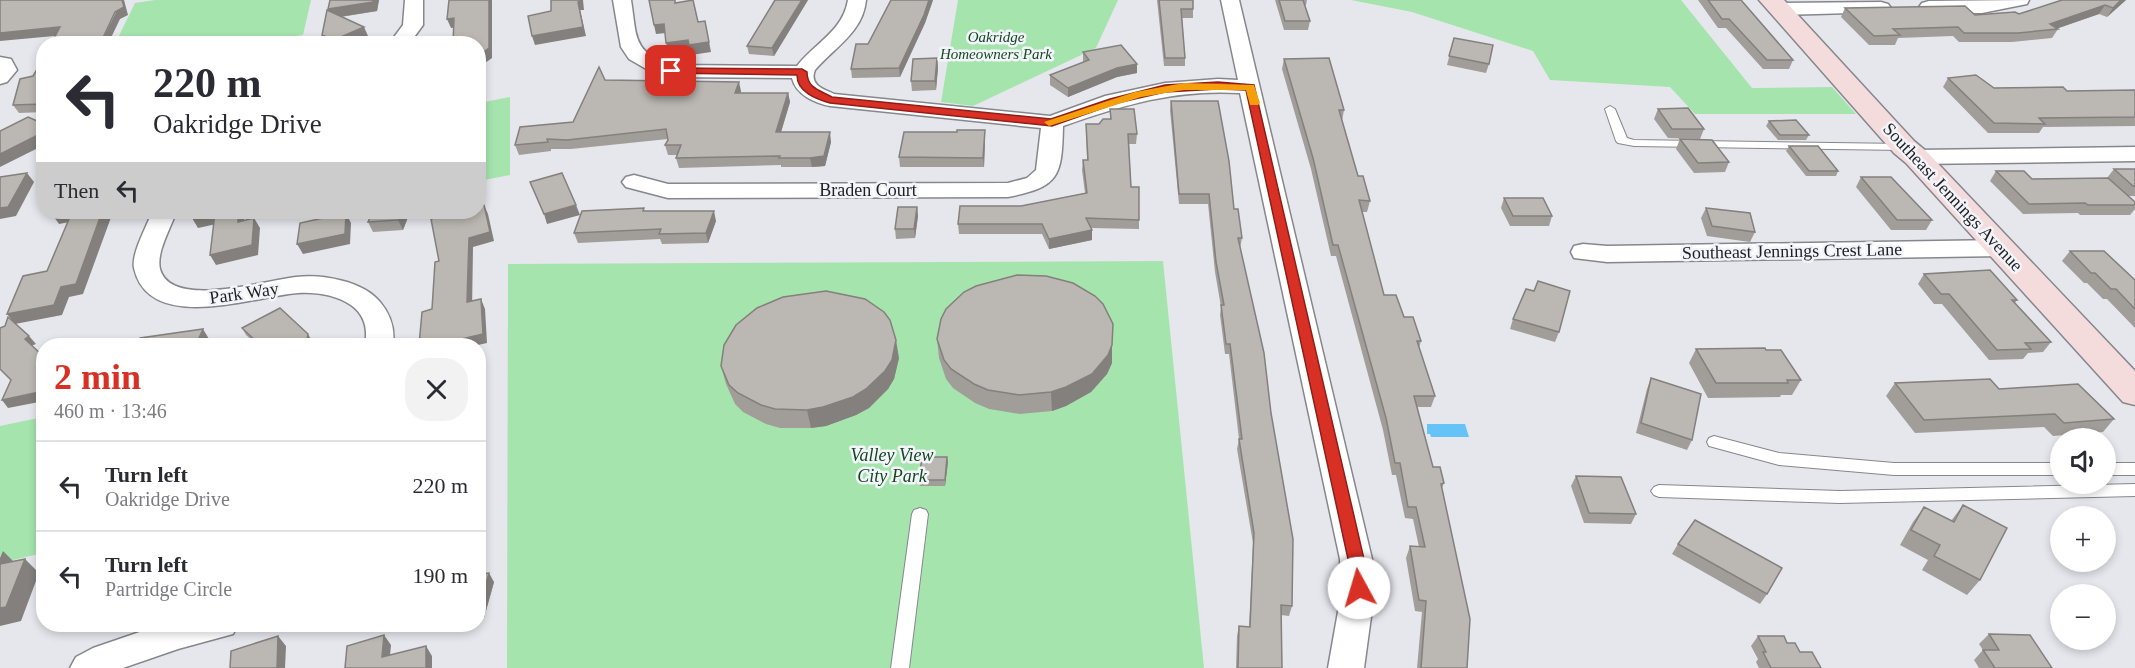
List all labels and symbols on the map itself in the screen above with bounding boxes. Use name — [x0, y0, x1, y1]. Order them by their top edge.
park label: Oakridge Homeowners Park — [939, 29, 1052, 62]
pin — [645, 45, 696, 96]
street label: Southeast Jennings Avenue — [1879, 119, 2027, 275]
street label: Braden Court — [819, 180, 917, 200]
street label: Southeast Jennings Crest Lane — [1682, 239, 1902, 263]
street label: Park Way — [208, 278, 280, 308]
park label: Valley View City Park — [850, 445, 934, 486]
position arrow — [1327, 556, 1391, 620]

